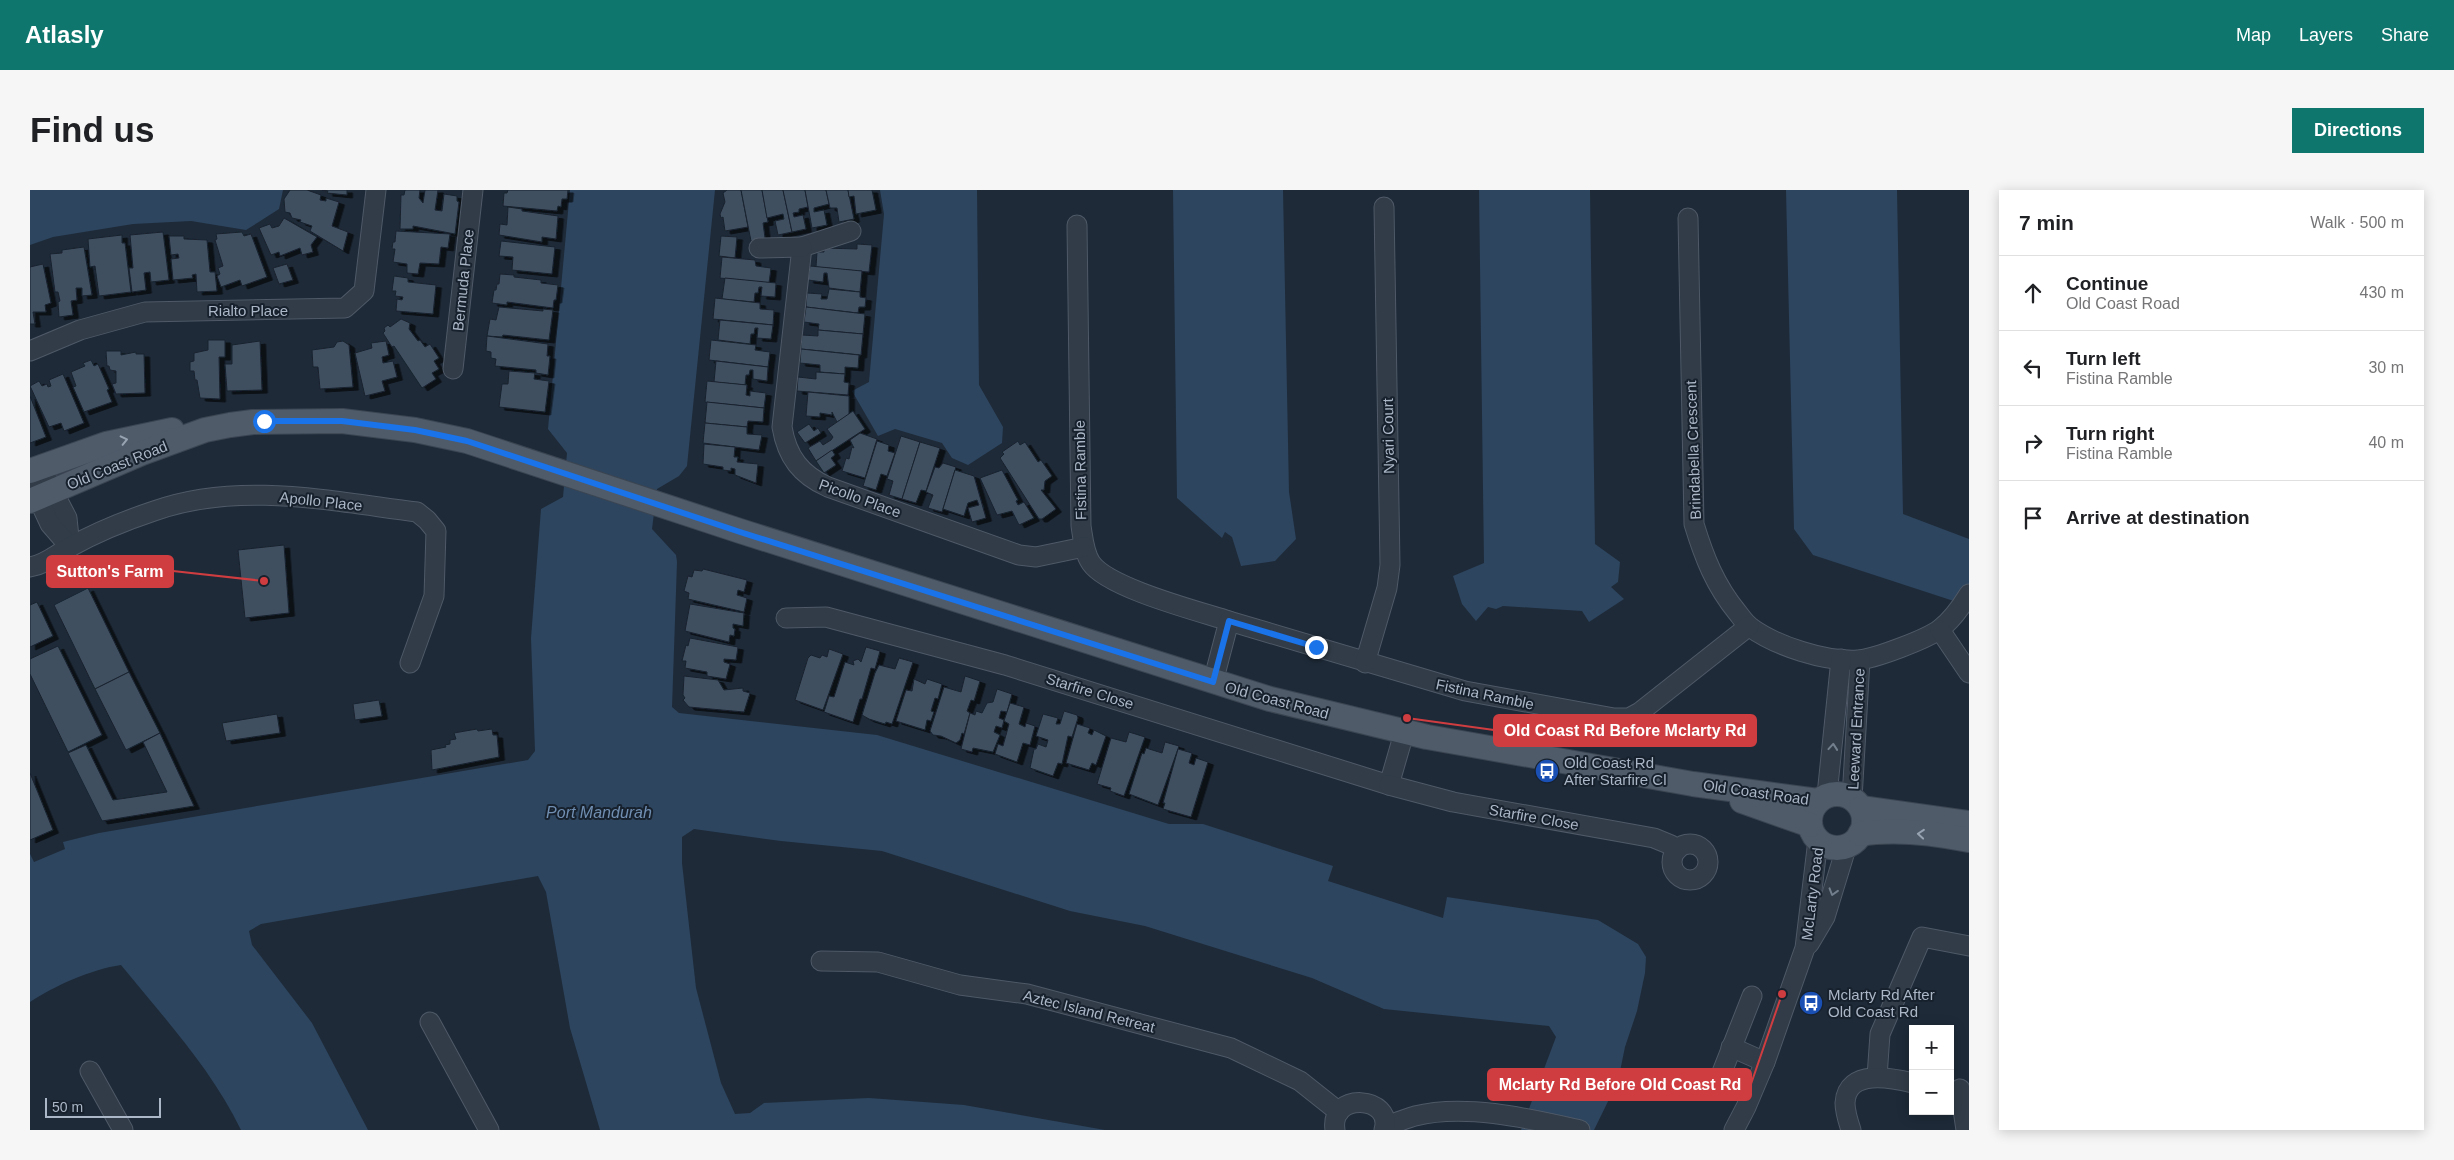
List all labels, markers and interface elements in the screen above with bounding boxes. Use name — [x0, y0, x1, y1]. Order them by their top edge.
text: Atlasly — [25, 21, 104, 48]
text: Map — [2236, 25, 2271, 45]
text: Layers — [2299, 25, 2353, 45]
text: Share — [2381, 25, 2429, 45]
button: Directions — [2292, 108, 2424, 153]
text: Find us — [30, 110, 154, 149]
text: 7 min — [2019, 211, 2074, 234]
text: Walk · 500 m — [2310, 214, 2404, 231]
street label: Bermuda Place — [449, 228, 477, 332]
text: Continue — [2066, 273, 2148, 294]
icon: ahead — [2019, 279, 2047, 307]
text: 430 m — [2360, 284, 2404, 301]
text: Old Coast Road — [2066, 295, 2180, 312]
street label: Rialto Place — [208, 302, 288, 319]
text: Turn left — [2066, 348, 2141, 369]
icon: left — [2019, 354, 2047, 382]
text: 30 m — [2368, 359, 2404, 376]
text: Fistina Ramble — [2066, 370, 2173, 387]
street label: Brindabella Crescent — [1682, 379, 1704, 520]
street label: Nyari Court — [1379, 397, 1397, 474]
route start — [253, 410, 276, 433]
street label: Fistina Ramble — [1071, 420, 1089, 520]
text: Turn right — [2066, 423, 2154, 444]
icon: right — [2019, 429, 2047, 457]
text: 40 m — [2368, 434, 2404, 451]
one-way arrow — [120, 435, 129, 446]
street label: Old Coast Road — [64, 437, 170, 493]
text: Fistina Ramble — [2066, 445, 2173, 462]
street label: Picollo Place — [817, 475, 903, 521]
street label: Apollo Place — [279, 488, 363, 514]
icon: arrive — [2019, 504, 2047, 532]
text: Arrive at destination — [2066, 507, 2250, 528]
callout: Sutton's Farm — [47, 556, 173, 587]
text: Sutton's Farm — [57, 563, 163, 580]
route end — [1305, 636, 1328, 659]
street label: Leeward Entrance — [1844, 668, 1868, 790]
street label: Starfire Close — [1044, 670, 1136, 712]
street label: Fistina Ramble — [1434, 675, 1536, 713]
street label: Old Coast Road — [1223, 678, 1331, 722]
callout: Old Coast Rd Before Mclarty Rd — [1494, 715, 1756, 746]
text: Old Coast Rd Before Mclarty Rd — [1504, 722, 1746, 739]
one-way arrow — [1827, 742, 1838, 750]
place label: Old Coast Rd After Starfire Cl — [1564, 754, 1667, 788]
bus stop icon: Old Coast Rd After Starfire Cl — [1534, 758, 1560, 784]
street label: Old Coast Road — [1702, 776, 1810, 808]
street label: Starfire Close — [1488, 801, 1580, 833]
water label: Port Mandurah — [546, 804, 652, 821]
one-way arrow — [1916, 829, 1924, 840]
street label: McLarty Road — [1798, 847, 1826, 941]
one-way arrow — [1828, 887, 1838, 896]
street label: Aztec Island Retreat — [1021, 986, 1157, 1036]
place label: Mclarty Rd After Old Coast Rd — [1828, 986, 1935, 1020]
bus stop icon: Mclarty Rd After Old Coast Rd — [1798, 990, 1824, 1016]
map controls — [1909, 1025, 1954, 1115]
button: + — [1909, 1025, 1954, 1070]
callout: Mclarty Rd Before Old Coast Rd — [1488, 1069, 1751, 1100]
button: − — [1909, 1070, 1954, 1115]
text: Mclarty Rd Before Old Coast Rd — [1499, 1076, 1741, 1093]
scale bar — [45, 1095, 161, 1118]
text: 50 m — [52, 1099, 83, 1115]

